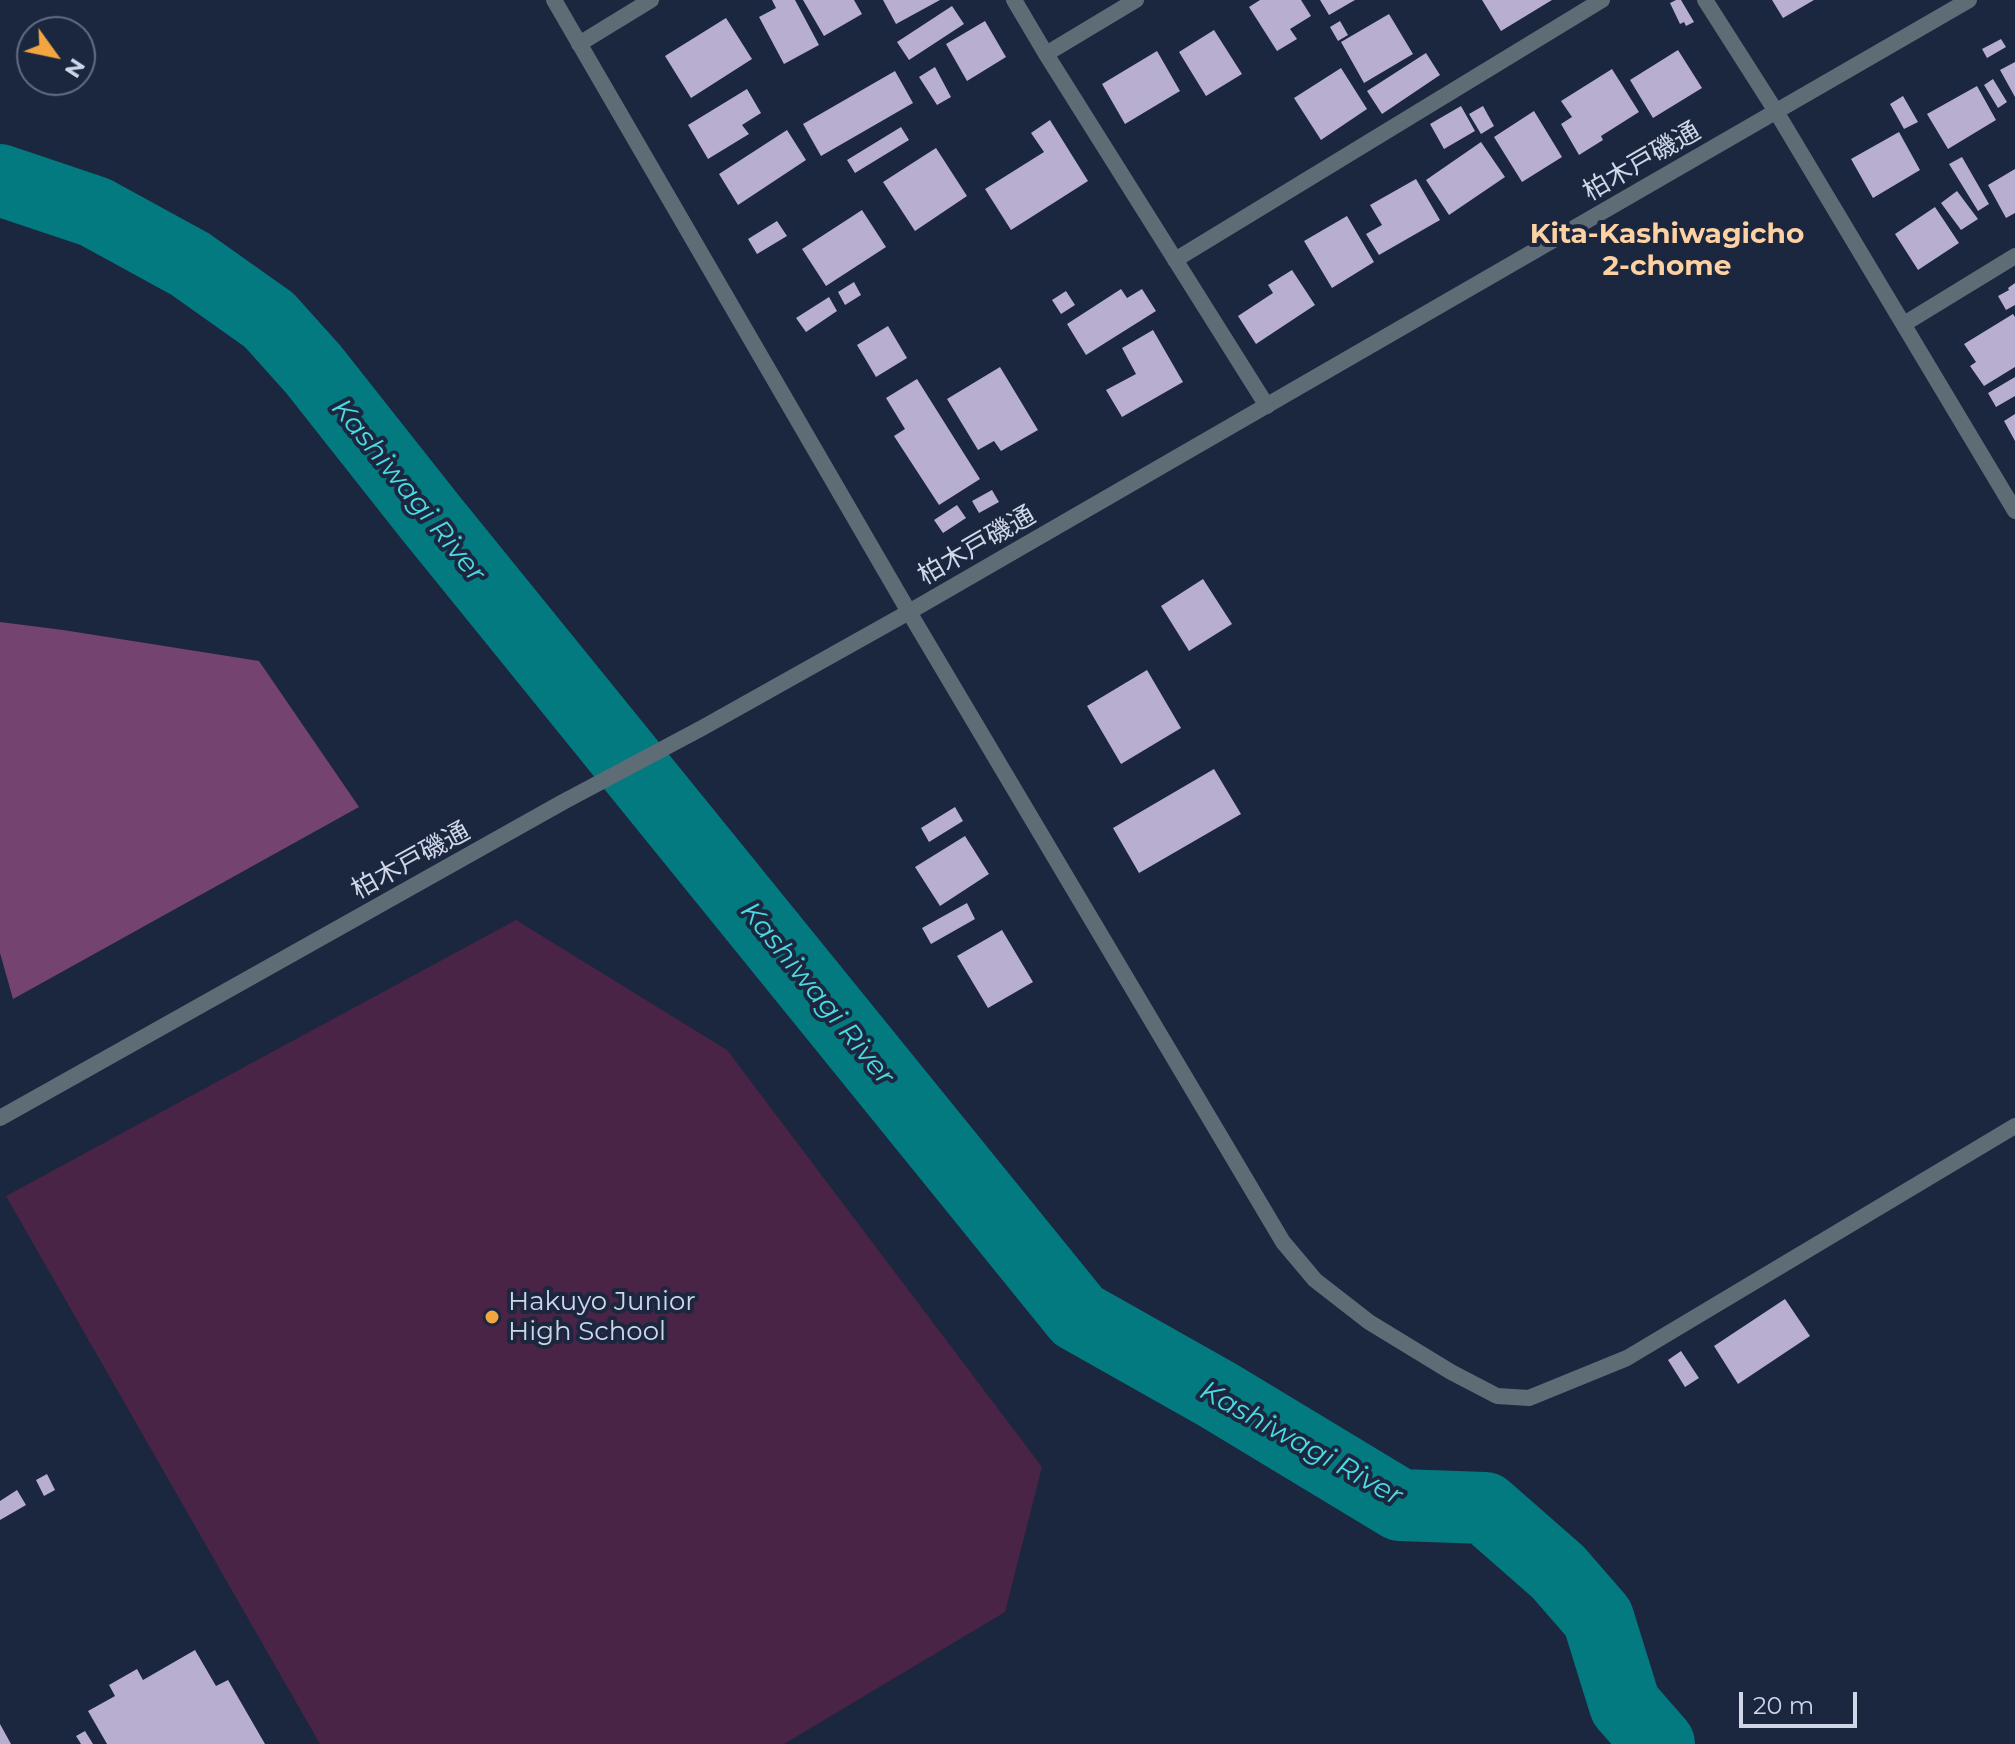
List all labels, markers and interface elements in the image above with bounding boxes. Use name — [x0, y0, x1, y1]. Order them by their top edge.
north arrow — [16, 16, 96, 96]
text: N — [59, 53, 91, 83]
street label: 柏木戸磯通 — [1578, 116, 1706, 208]
district label: Kita-Kashiwagicho 2-chome — [1530, 218, 1804, 284]
water label: Kashiwagi River — [324, 393, 492, 589]
street label: 柏木戸磯通 — [913, 500, 1041, 592]
street label: 柏木戸磯通 — [347, 816, 475, 906]
water label: Kashiwagi River — [733, 896, 901, 1092]
place label: Hakuyo Junior High School — [508, 1286, 696, 1348]
marker: Hakuyo Junior High School — [483, 1308, 501, 1326]
water label: Kashiwagi River — [1194, 1374, 1408, 1514]
scale bar — [1743, 1676, 1861, 1726]
text: 20 m — [1753, 1691, 1814, 1720]

